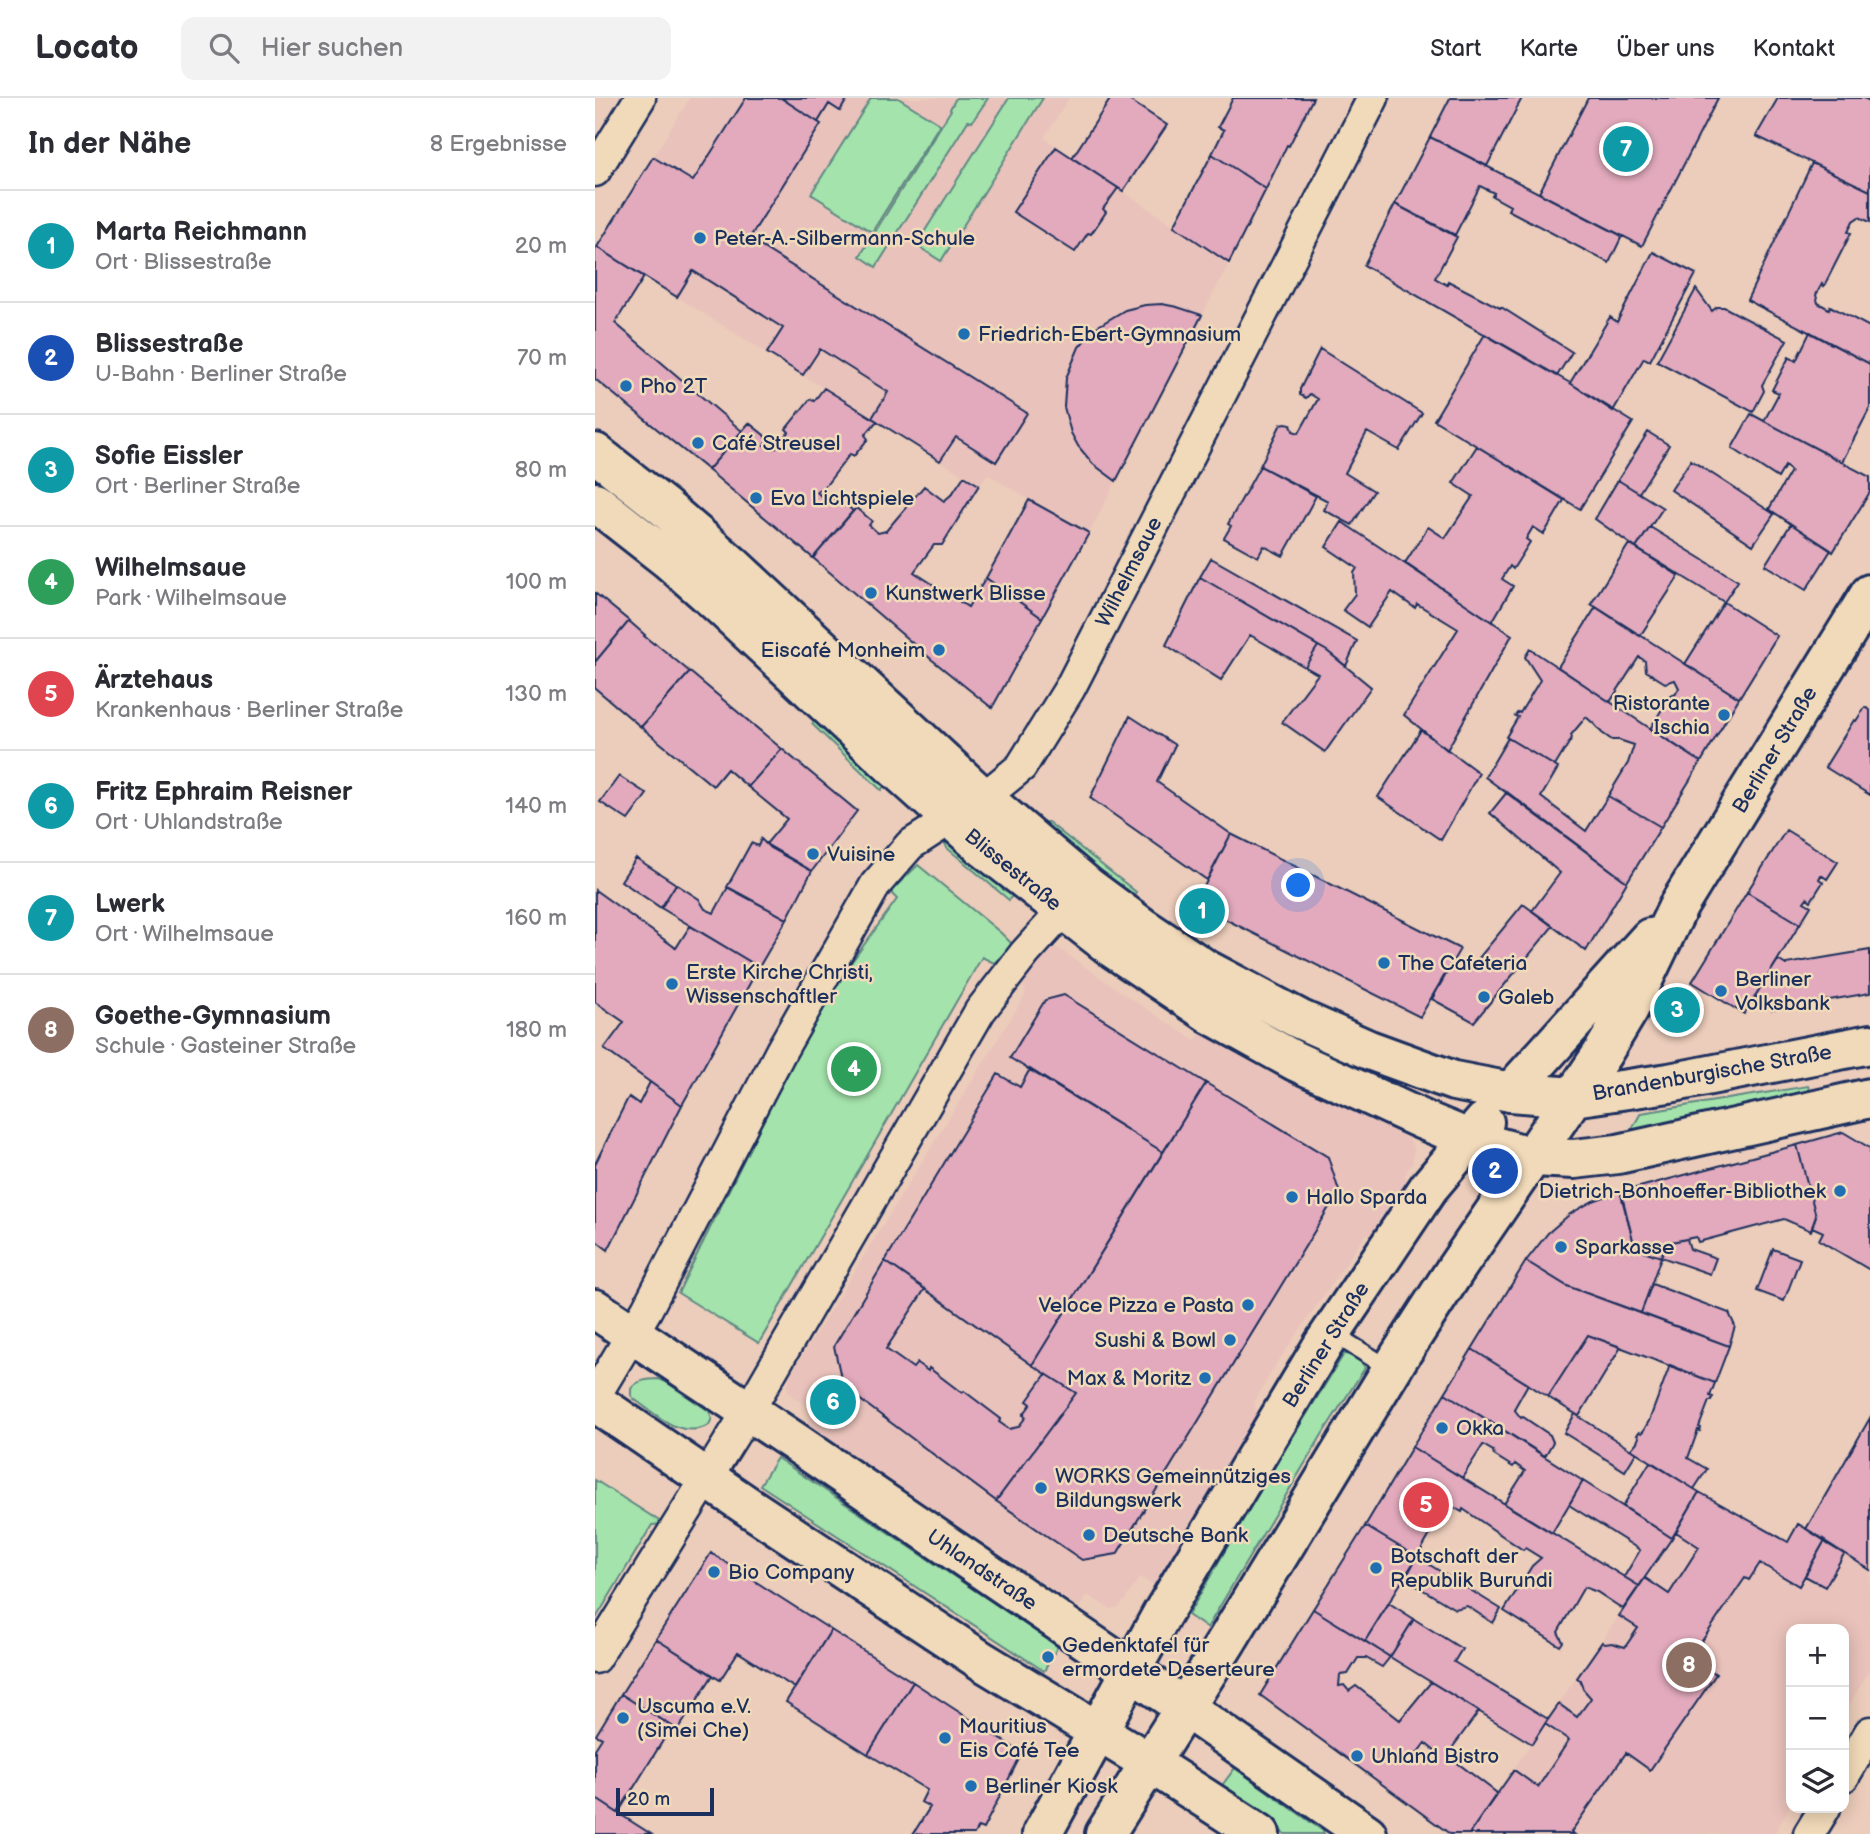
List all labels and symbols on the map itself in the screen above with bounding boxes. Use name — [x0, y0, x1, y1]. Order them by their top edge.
pin: 7 — [1603, 123, 1649, 175]
place label: Peter-A.-Silbermann-Schule — [714, 226, 975, 251]
marker: Peter-A.-Silbermann-Schule — [692, 230, 708, 246]
place label: Friedrich-Ebert-Gymnasium — [978, 322, 1241, 347]
marker: Friedrich-Ebert-Gymnasium — [956, 326, 972, 342]
place label: Pho 2T — [640, 374, 708, 399]
marker: Pho 2T — [618, 378, 634, 394]
place label: Café Streusel — [712, 431, 840, 456]
marker: Café Streusel — [690, 435, 706, 451]
place label: Eva Lichtspiele — [770, 486, 914, 511]
marker: Eva Lichtspiele — [748, 490, 764, 506]
street label: Wilhelmsaue — [1091, 513, 1167, 631]
place label: Kunstwerk Blisse — [885, 581, 1046, 606]
marker: Kunstwerk Blisse — [863, 585, 879, 601]
place label: Eiscafé Monheim — [761, 638, 925, 663]
marker: Eiscafé Monheim — [931, 642, 947, 658]
street label: Berliner Straße — [1727, 682, 1823, 818]
place label: Ristorante Ischia — [1613, 691, 1710, 740]
marker: Ristorante Ischia — [1716, 707, 1732, 723]
street label: Blissestraße — [960, 823, 1066, 917]
place label: Vuisine — [827, 842, 895, 867]
marker: Vuisine — [805, 846, 821, 862]
your location — [1281, 868, 1315, 902]
pin: 1 — [1179, 885, 1225, 937]
place label: The Cafeteria — [1398, 951, 1527, 976]
marker: The Cafeteria — [1376, 955, 1392, 971]
place label: Erste Kirche Christi, Wissenschaftler — [686, 960, 873, 1009]
place label: Berliner Volksbank — [1735, 967, 1830, 1016]
marker: Erste Kirche Christi, Wissenschaftler — [664, 976, 680, 992]
marker: Berliner Volksbank — [1713, 983, 1729, 999]
pin: 3 — [1654, 984, 1700, 1036]
place label: Galeb — [1498, 985, 1555, 1010]
marker: Galeb — [1476, 989, 1492, 1005]
street label: Brandenburgische Straße — [1590, 1040, 1834, 1106]
pin: 4 — [831, 1043, 877, 1095]
pin: 2 — [1472, 1145, 1518, 1197]
place label: Dietrich-Bonhoeffer-Bibliothek — [1539, 1179, 1827, 1204]
marker: Dietrich-Bonhoeffer-Bibliothek — [1832, 1183, 1848, 1199]
place label: Hallo Sparda — [1306, 1185, 1428, 1210]
marker: Hallo Sparda — [1284, 1189, 1300, 1205]
place label: Sparkasse — [1575, 1235, 1674, 1260]
marker: Sparkasse — [1553, 1239, 1569, 1255]
street label: Berliner Straße — [1277, 1278, 1375, 1412]
place label: Veloce Pizza e Pasta — [1038, 1293, 1234, 1318]
marker: Veloce Pizza e Pasta — [1240, 1297, 1256, 1313]
place label: Sushi & Bowl — [1094, 1328, 1216, 1353]
marker: Sushi & Bowl — [1222, 1332, 1238, 1348]
place label: Max & Moritz — [1067, 1366, 1192, 1391]
marker: Max & Moritz — [1197, 1370, 1213, 1386]
pin: 6 — [810, 1376, 856, 1428]
place label: Okka — [1456, 1416, 1504, 1441]
marker: Okka — [1434, 1420, 1450, 1436]
place label: WORKS Gemeinnütziges Bildungswerk — [1055, 1464, 1291, 1513]
pin: 5 — [1403, 1479, 1449, 1531]
marker: WORKS Gemeinnütziges Bildungswerk — [1033, 1480, 1049, 1496]
place label: Deutsche Bank — [1103, 1523, 1249, 1548]
street label: Uhlandstraße — [922, 1524, 1042, 1616]
marker: Deutsche Bank — [1081, 1527, 1097, 1543]
place label: Botschaft der Republik Burundi — [1390, 1544, 1553, 1593]
place label: Bio Company — [728, 1560, 855, 1585]
marker: Botschaft der Republik Burundi — [1368, 1560, 1384, 1576]
marker: Bio Company — [706, 1564, 722, 1580]
place label: Gedenktafel für ermordete Deserteure — [1062, 1633, 1275, 1682]
pin: 8 — [1666, 1639, 1712, 1691]
marker: Gedenktafel für ermordete Deserteure — [1040, 1649, 1056, 1665]
place label: Uscuma e.V. (Simei Che) — [637, 1694, 751, 1743]
marker: Uscuma e.V. (Simei Che) — [615, 1710, 631, 1726]
place label: Mauritius Eis Café Tee — [959, 1714, 1079, 1763]
marker: Mauritius Eis Café Tee — [937, 1730, 953, 1746]
place label: Uhland Bistro — [1371, 1744, 1499, 1769]
marker: Uhland Bistro — [1349, 1748, 1365, 1764]
place label: Berliner Kiosk — [985, 1774, 1118, 1799]
marker: Berliner Kiosk — [963, 1778, 979, 1794]
scale bar — [616, 1785, 714, 1817]

